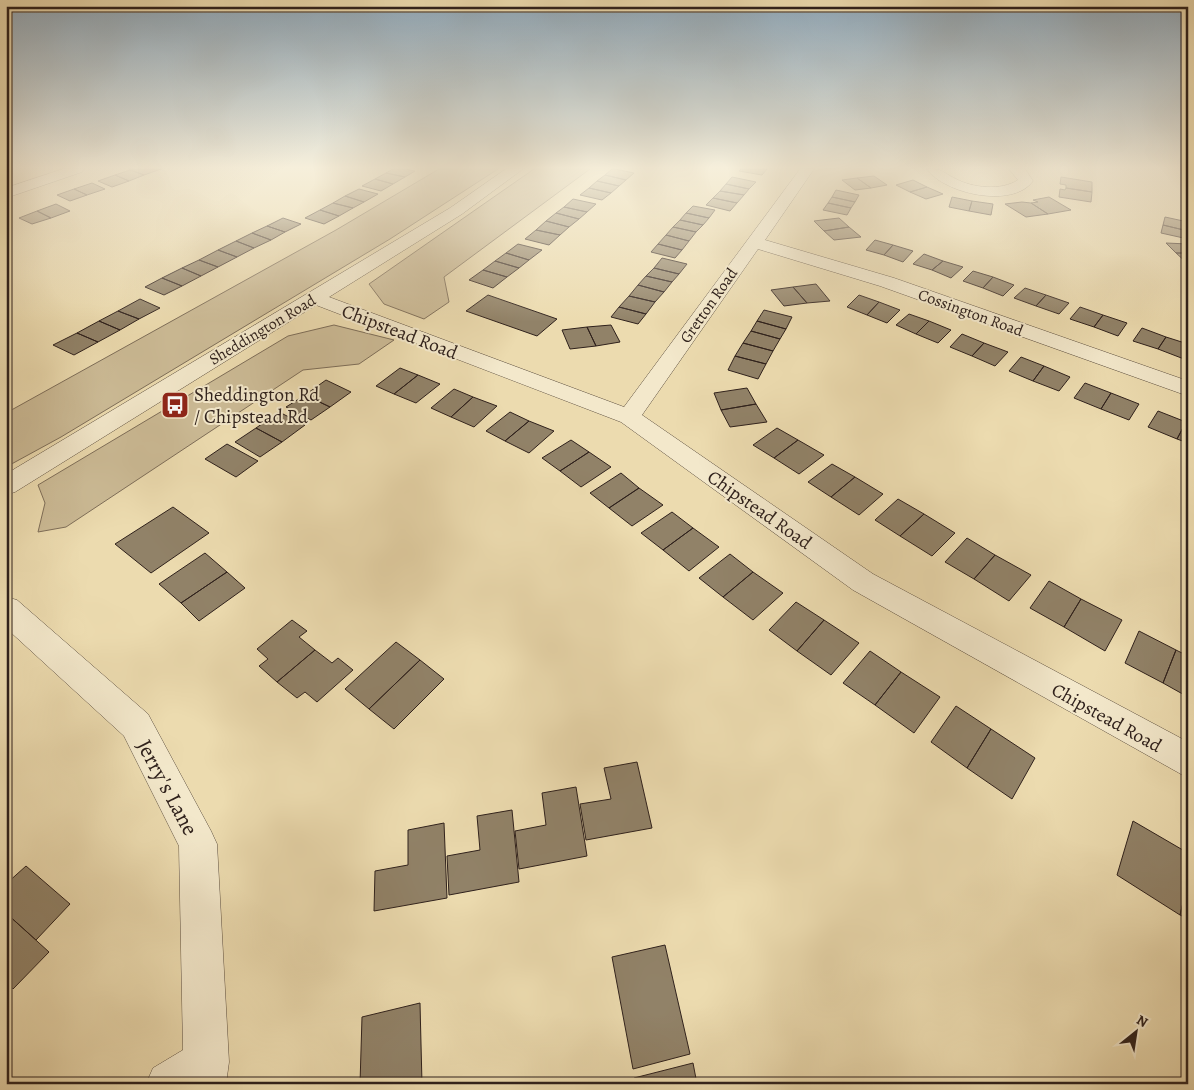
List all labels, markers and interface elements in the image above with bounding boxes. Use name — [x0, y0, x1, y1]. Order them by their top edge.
street label: Gretton Road — [675, 263, 743, 348]
street label: Cossington Road — [915, 284, 1027, 342]
street label: Sheddington Road — [205, 289, 320, 370]
street label: Chipstead Road — [338, 298, 462, 366]
place label: Sheddington Rd / Chipstead Rd — [194, 382, 320, 430]
bus stop icon: Sheddington Rd / Chipstead Rd — [160, 390, 190, 420]
street label: Chipstead Road — [702, 464, 818, 556]
street label: Chipstead Road — [1047, 677, 1167, 759]
street label: Jerry's Lane — [129, 734, 205, 841]
north arrow — [1112, 1008, 1162, 1058]
text: N — [1133, 1010, 1151, 1032]

